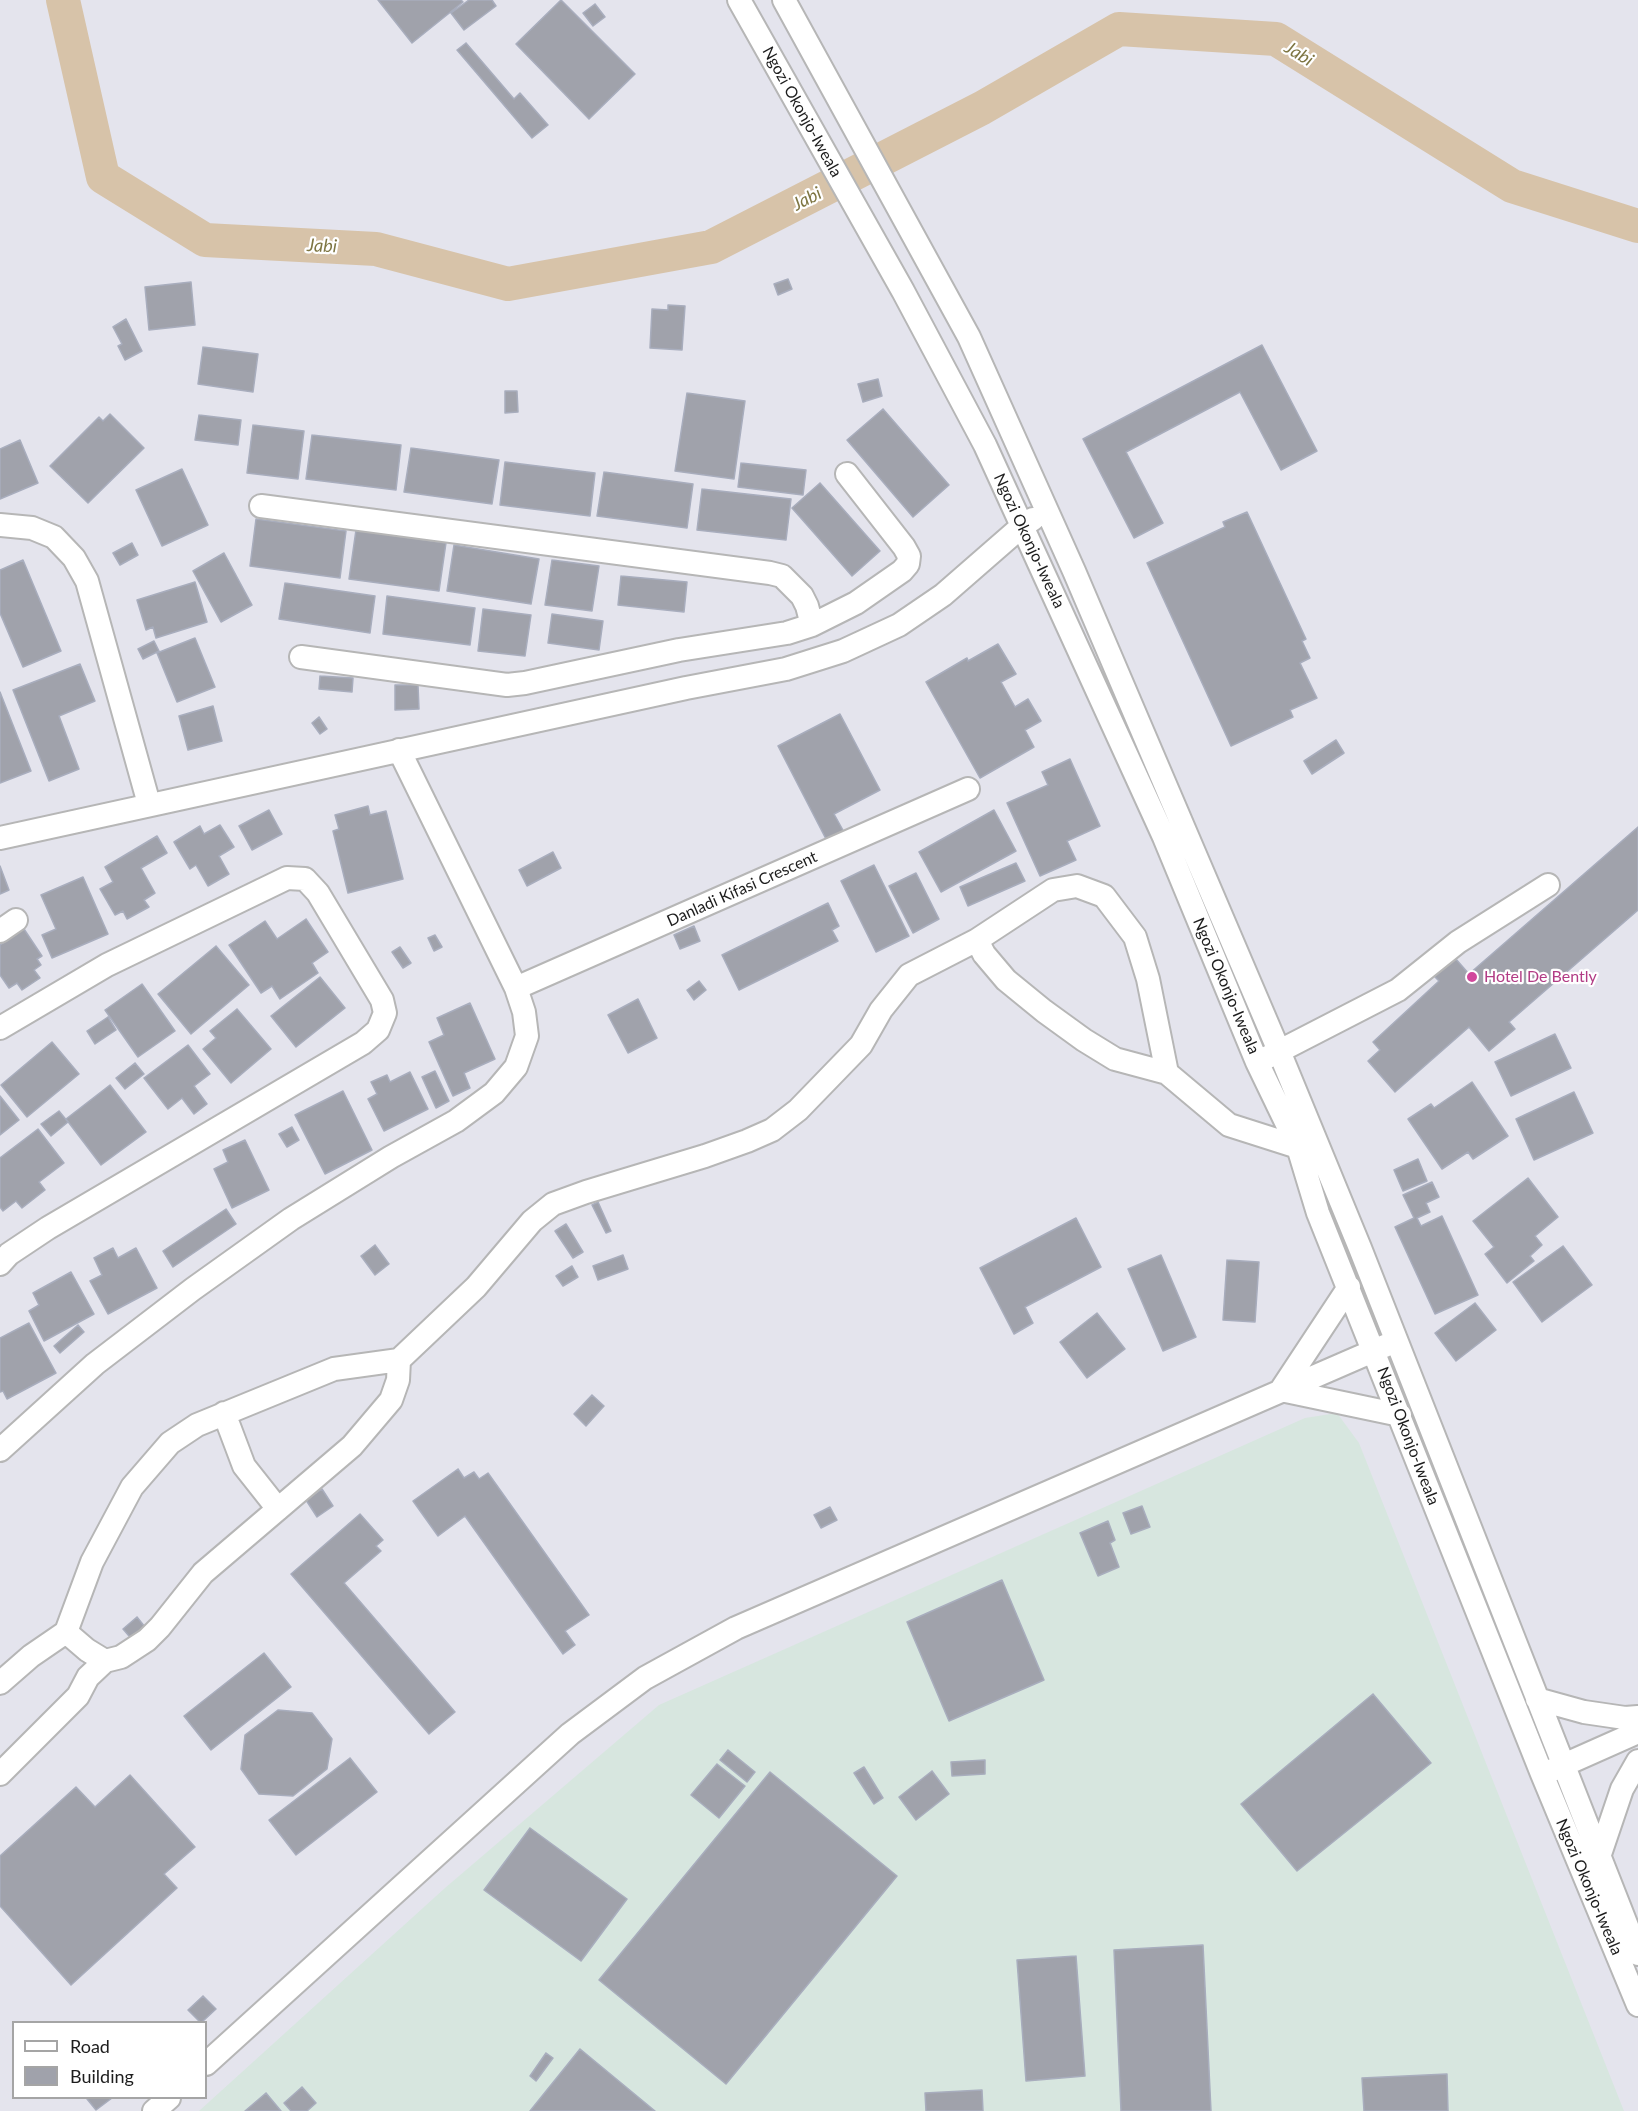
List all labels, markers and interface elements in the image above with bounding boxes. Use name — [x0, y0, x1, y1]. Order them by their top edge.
water label: Jabi — [1281, 37, 1317, 71]
street label: Ngozi Okonjo-Iweala — [758, 43, 846, 181]
water label: Jabi — [789, 183, 825, 215]
water label: Jabi — [307, 234, 337, 258]
street label: Ngozi Okonjo-Iweala — [989, 471, 1069, 611]
street label: Danladi Kifasi Crescent — [664, 847, 820, 931]
street label: Ngozi Okonjo-Iweala — [1189, 915, 1263, 1057]
place label: Hotel De Bently — [1484, 967, 1597, 987]
marker: Hotel De Bently — [1465, 970, 1479, 984]
street label: Ngozi Okonjo-Iweala — [1373, 1364, 1443, 1508]
street label: Ngozi Okonjo-Iweala — [1552, 1816, 1626, 1958]
legend — [12, 2021, 207, 2099]
text: Road — [70, 2035, 110, 2057]
text: Building — [70, 2065, 134, 2087]

